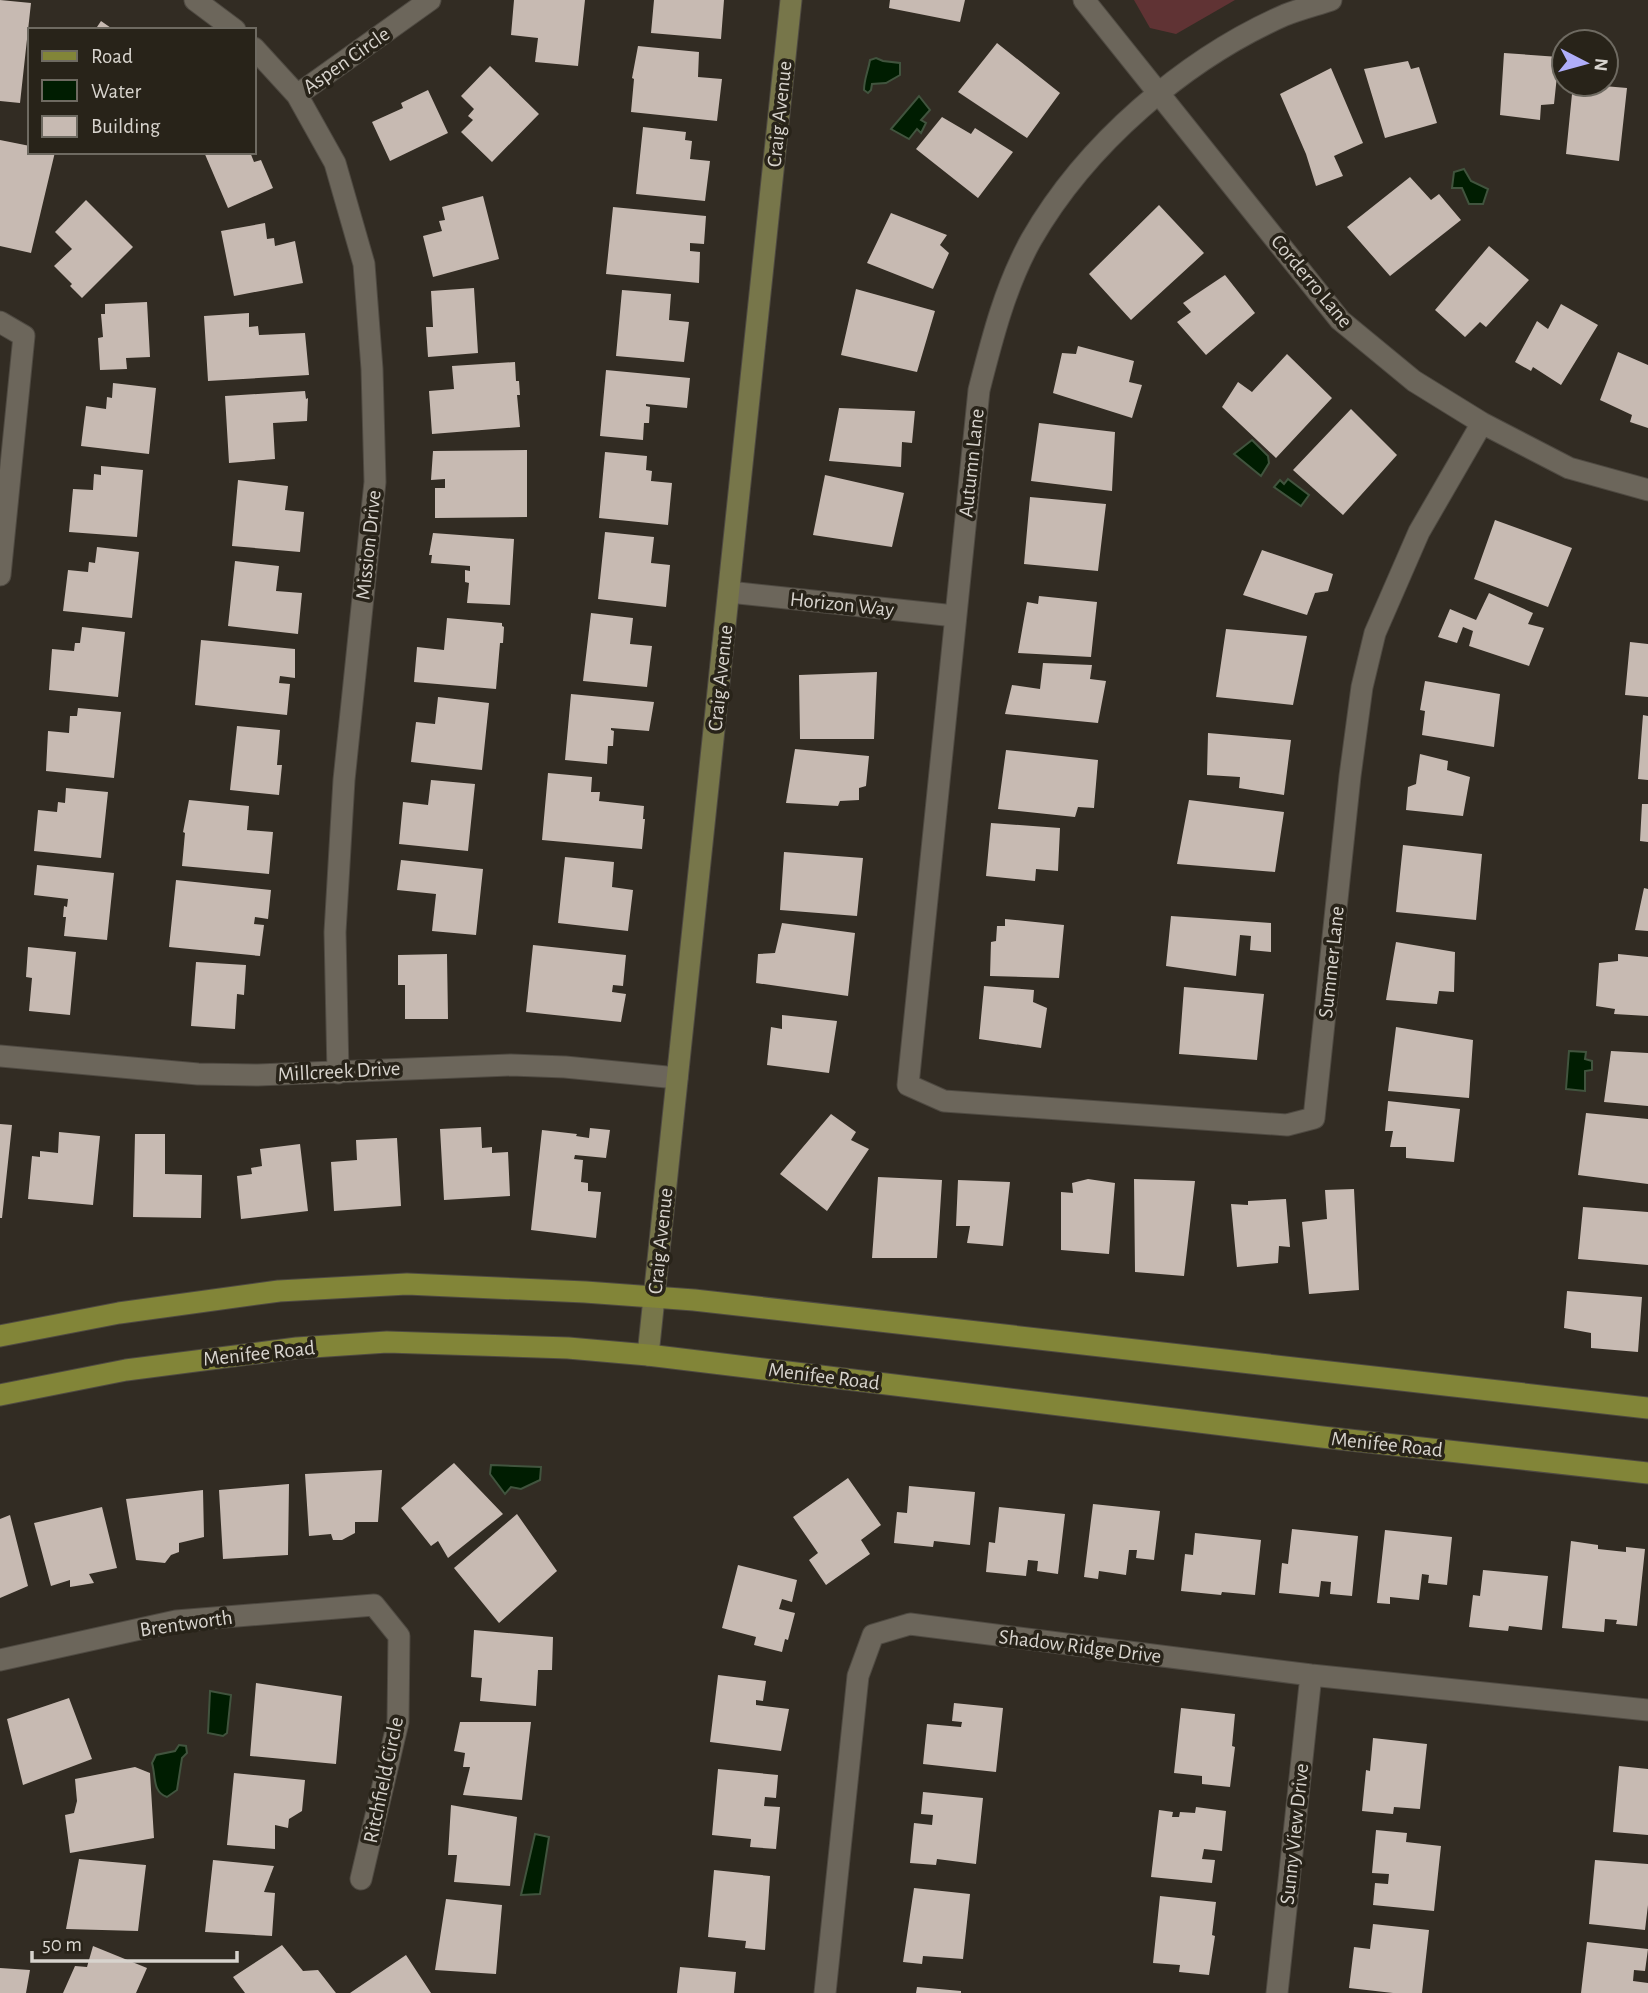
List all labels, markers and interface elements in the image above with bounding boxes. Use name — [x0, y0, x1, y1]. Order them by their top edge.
street label: Aspen Circle — [299, 23, 393, 98]
legend — [28, 28, 256, 154]
north arrow — [1550, 28, 1620, 98]
text: Road — [91, 46, 133, 67]
text: N — [1590, 57, 1611, 72]
street label: Craig Avenue — [763, 60, 796, 168]
text: Water — [91, 81, 141, 102]
text: Building — [91, 116, 161, 137]
street label: Corderro Lane — [1267, 231, 1356, 332]
street label: Autumn Lane — [955, 408, 988, 518]
street label: Mission Drive — [352, 489, 385, 601]
street label: Horizon Way — [789, 589, 895, 620]
street label: Craig Avenue — [704, 624, 737, 732]
street label: Summer Lane — [1315, 905, 1348, 1019]
street label: Millcreek Drive — [277, 1058, 401, 1085]
street label: Craig Avenue — [644, 1187, 677, 1295]
street label: Menifee Road — [202, 1337, 316, 1370]
street label: Menifee Road — [767, 1359, 881, 1394]
street label: Menifee Road — [1330, 1428, 1444, 1461]
street label: Brentworth — [138, 1607, 234, 1640]
street label: Shadow Ridge Drive — [998, 1626, 1162, 1667]
street label: Ritchfield Circle — [360, 1715, 407, 1845]
street label: Sunny View Drive — [1277, 1762, 1312, 1906]
scale bar — [32, 1920, 236, 1964]
text: 50 m — [42, 1934, 82, 1955]

